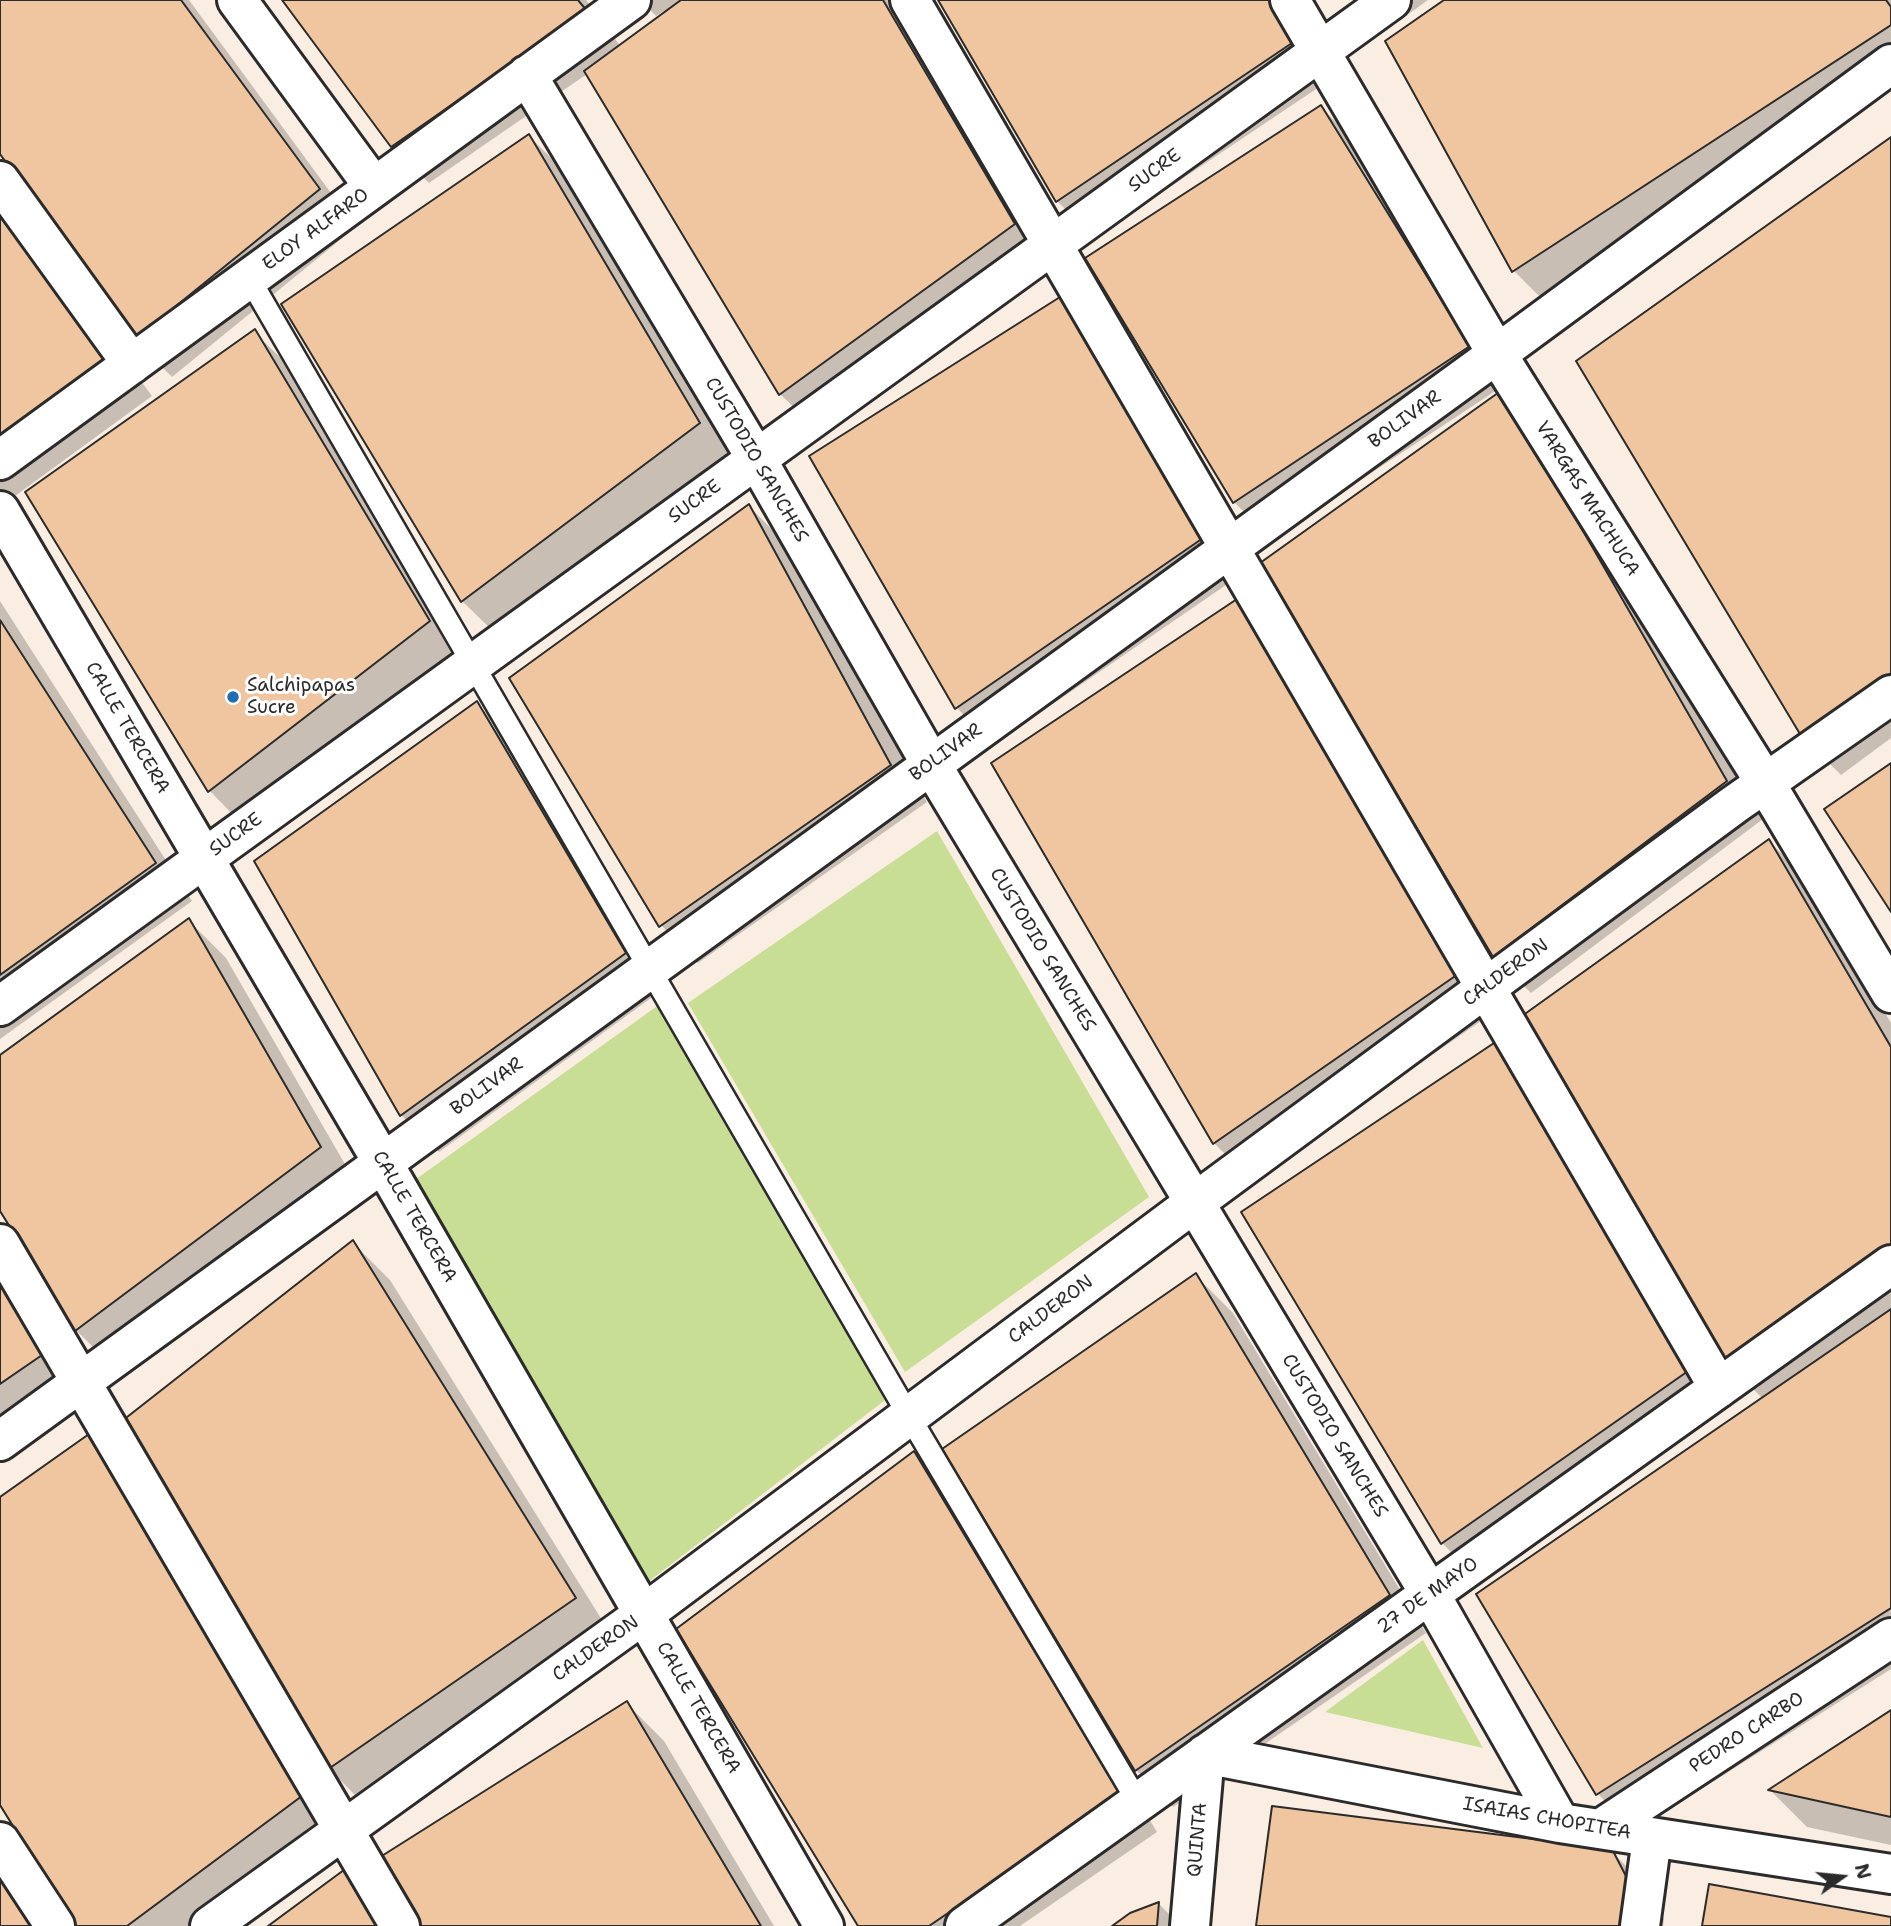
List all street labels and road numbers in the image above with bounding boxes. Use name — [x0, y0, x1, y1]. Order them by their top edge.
street label: SUCRE — [1124, 144, 1186, 198]
street label: ELOY ALFARO — [258, 184, 374, 276]
street label: CUSTODIO SANCHES — [699, 373, 813, 547]
street label: BOLIVAR — [1364, 386, 1446, 454]
street label: VARGAS MACHUCA — [1530, 417, 1644, 581]
street label: SUCRE — [664, 475, 726, 529]
street label: CALLE TERCERA — [80, 658, 174, 798]
street label: BOLIVAR — [905, 719, 987, 787]
street label: SUCRE — [205, 808, 267, 862]
street label: CUSTODIO SANCHES — [984, 864, 1100, 1036]
street label: CALDERON — [1459, 934, 1553, 1012]
street label: BOLIVAR — [446, 1053, 528, 1121]
street label: CALLE TERCERA — [367, 1147, 461, 1287]
street label: CALDERON — [1004, 1271, 1098, 1349]
street label: CUSTODIO SANCHES — [1276, 1350, 1392, 1522]
street label: 27 DE MAYO — [1373, 1553, 1483, 1639]
street label: CALDERON — [548, 1611, 644, 1687]
street label: CALLE TERCERA — [651, 1638, 745, 1778]
street label: PEDRO CARBO — [1685, 1687, 1809, 1779]
street label: ISAIAS CHOPITEA — [1461, 1793, 1633, 1845]
street label: QUINTA — [1183, 1802, 1213, 1878]

